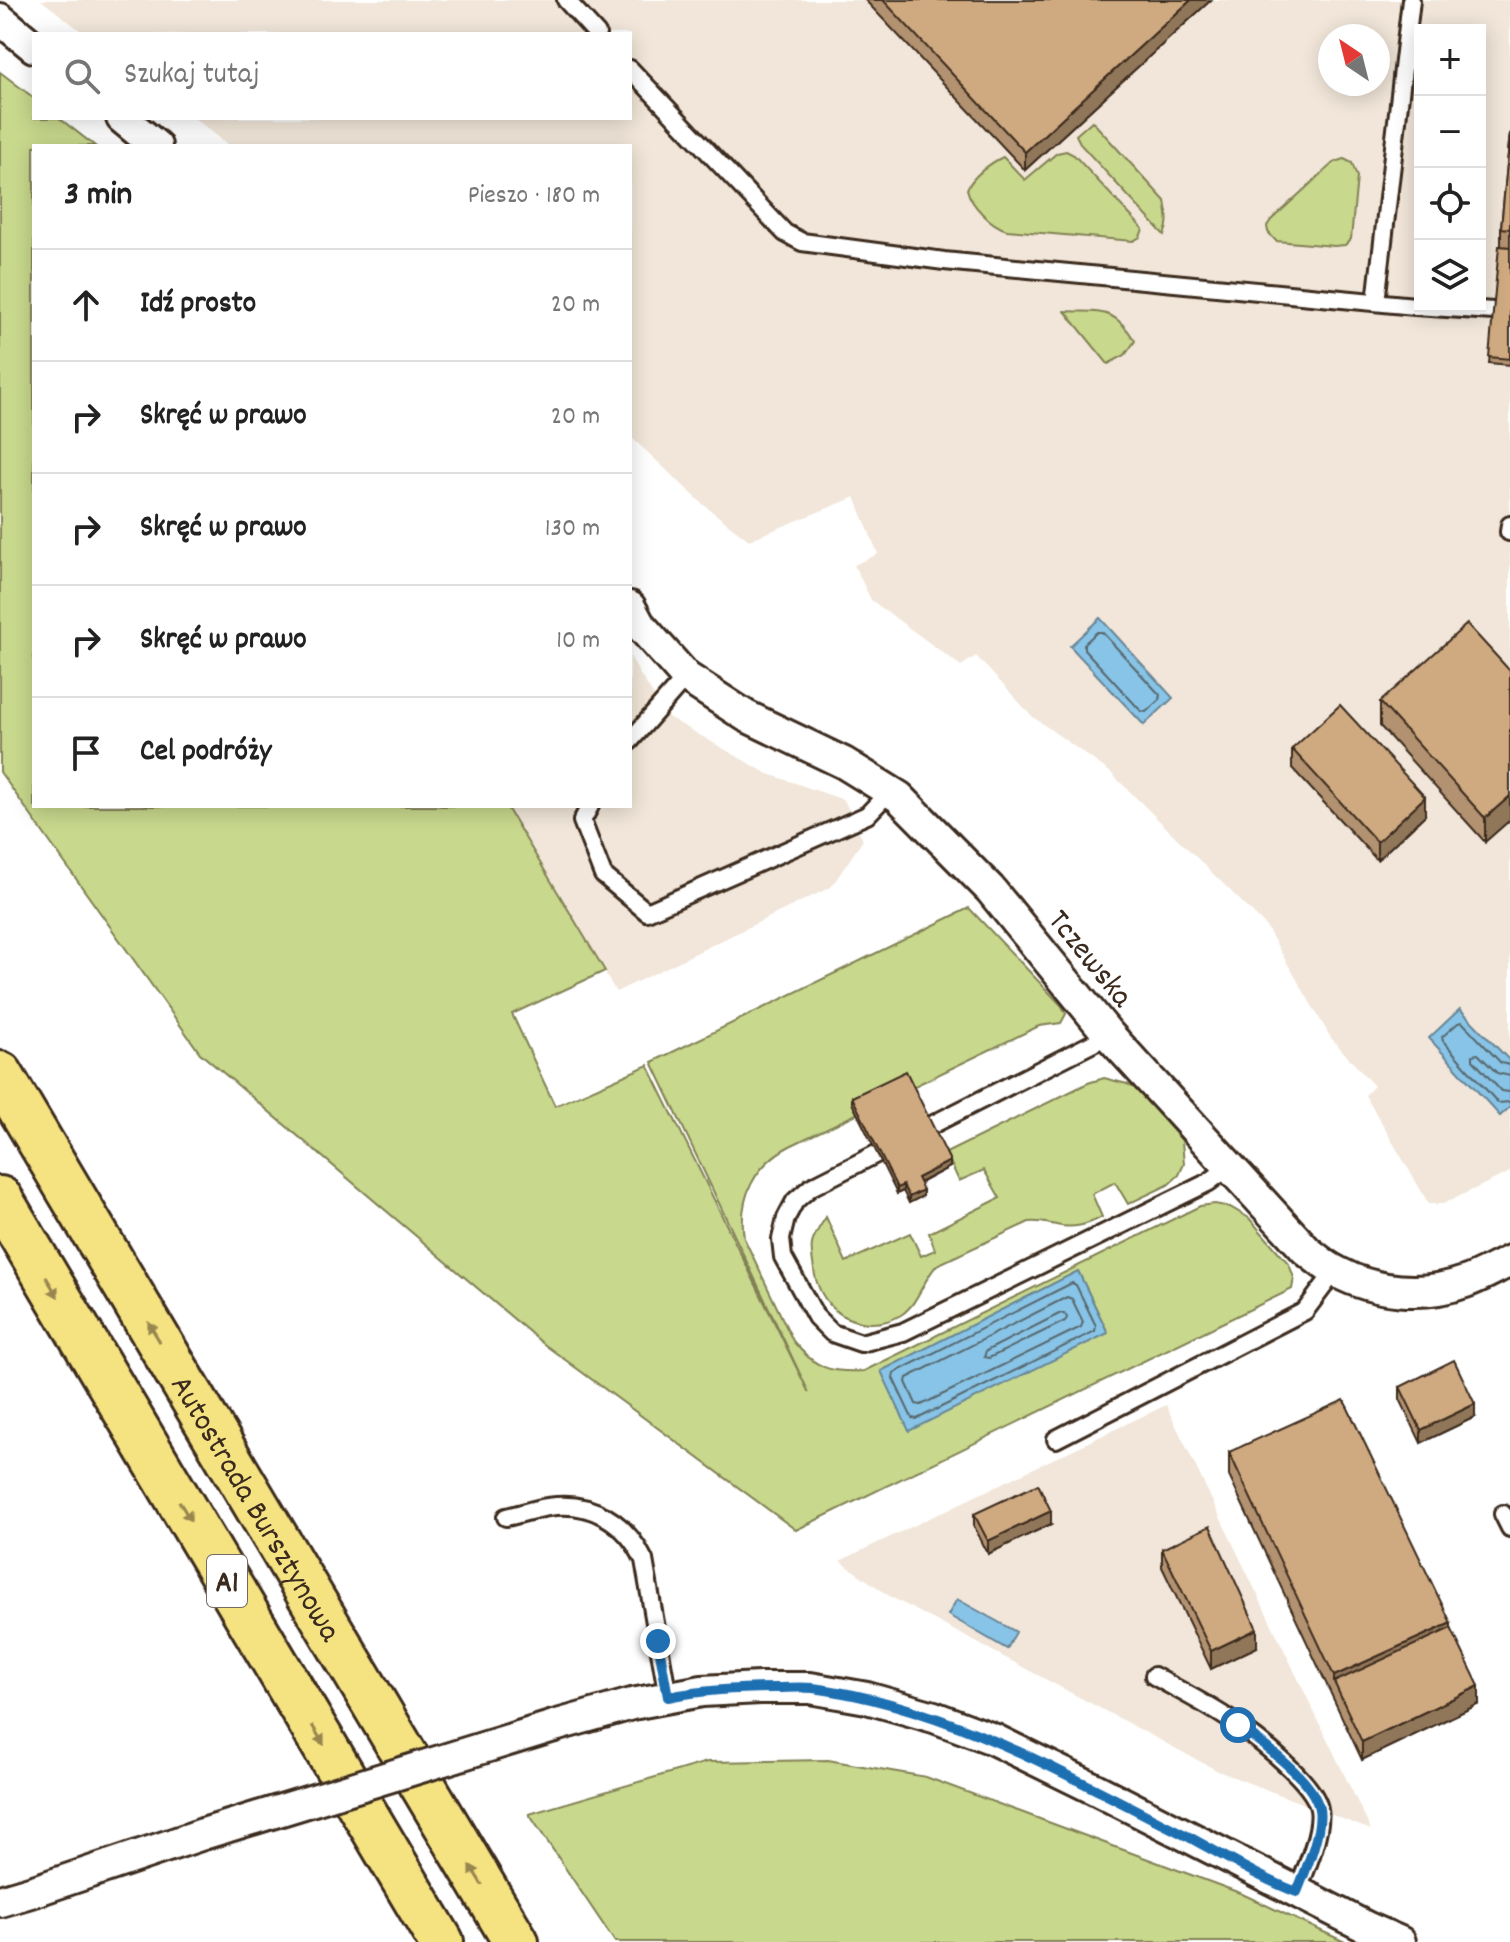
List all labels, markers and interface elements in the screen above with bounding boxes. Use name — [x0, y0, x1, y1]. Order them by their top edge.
north arrow — [1318, 24, 1390, 96]
map controls — [1414, 24, 1486, 312]
button: + — [1414, 24, 1486, 96]
search box — [32, 32, 632, 120]
icon: search — [60, 54, 104, 98]
text: Szukaj tutaj — [124, 55, 260, 98]
button: − — [1414, 96, 1486, 168]
button: locate — [1414, 168, 1486, 240]
text: 3 min — [64, 172, 132, 221]
text: Pieszo · 180 m — [468, 178, 600, 215]
button: layers — [1414, 240, 1486, 312]
icon: ahead — [64, 283, 108, 327]
text: Idź prosto — [140, 284, 256, 327]
text: 20 m — [551, 287, 600, 324]
icon: right — [64, 395, 108, 439]
text: Skręć w prawo — [140, 396, 307, 439]
text: 20 m — [551, 399, 600, 436]
icon: right — [64, 507, 108, 551]
text: Skręć w prawo — [140, 508, 307, 551]
text: 130 m — [545, 511, 600, 548]
icon: right — [64, 619, 108, 663]
text: Skręć w prawo — [140, 620, 307, 663]
text: 10 m — [556, 623, 600, 660]
icon: arrive — [64, 731, 108, 775]
text: Cel podróży — [140, 732, 271, 775]
street label: Tczewska — [1034, 901, 1143, 1020]
one-way arrow — [45, 1276, 59, 1298]
one-way arrow — [147, 1321, 161, 1343]
street label: Autostrada Bursztynowa — [156, 1368, 351, 1653]
one-way arrow — [178, 1500, 192, 1522]
road number: A1 — [207, 1555, 247, 1607]
route end — [640, 1623, 676, 1659]
route start — [1220, 1707, 1256, 1743]
one-way arrow — [310, 1724, 324, 1746]
one-way arrow — [469, 1864, 483, 1886]

